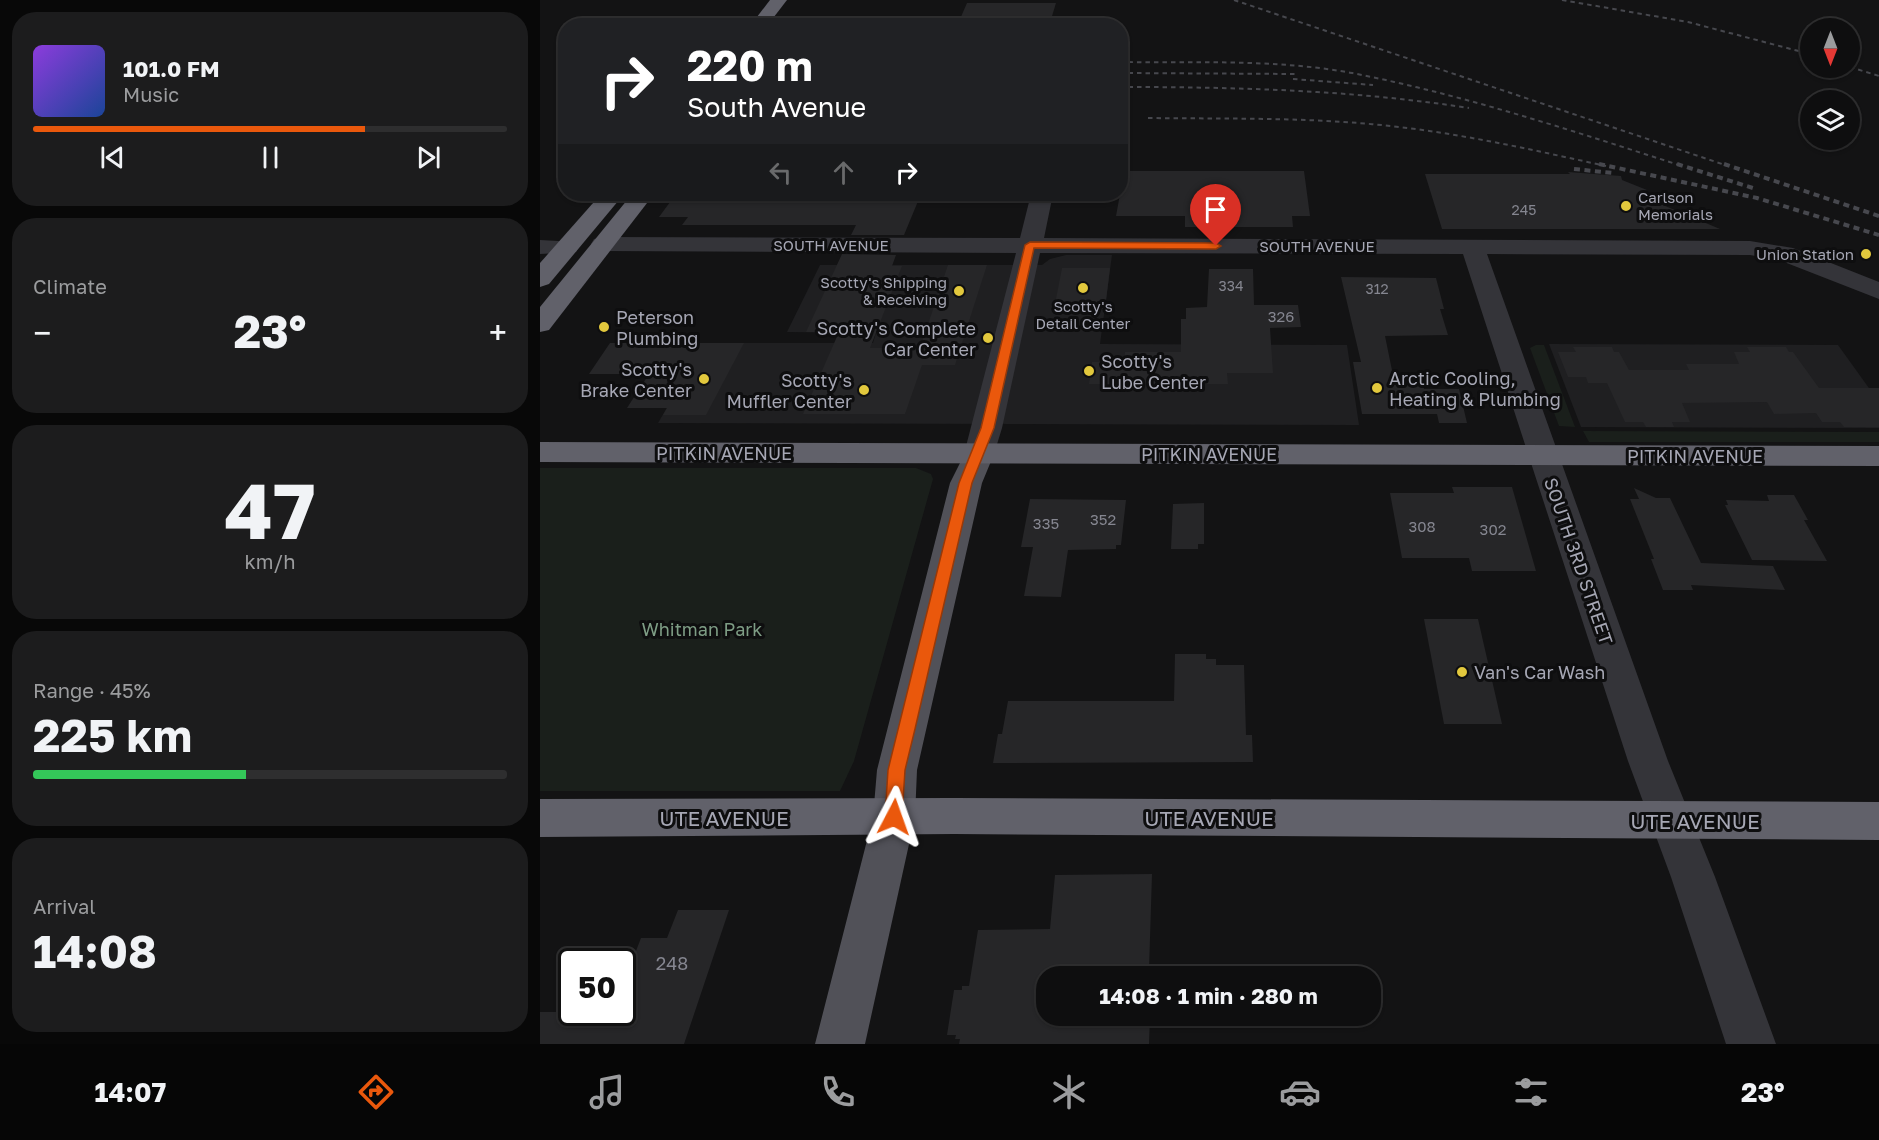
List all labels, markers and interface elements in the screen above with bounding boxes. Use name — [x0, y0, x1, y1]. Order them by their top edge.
north arrow — [1800, 18, 1860, 78]
map controls — [1800, 18, 1860, 150]
text: 220 m — [687, 40, 813, 90]
icon: right — [588, 42, 666, 120]
text: 101.0 FM — [123, 55, 219, 82]
text: Music — [123, 82, 179, 106]
button: layers — [1800, 90, 1860, 150]
text: South Avenue — [687, 91, 866, 123]
icon: previous — [96, 141, 129, 174]
icon: pause — [254, 141, 287, 174]
icon: next — [412, 141, 445, 174]
icon: left — [764, 156, 797, 189]
icon: ahead — [827, 156, 860, 189]
icon: right — [890, 156, 923, 189]
pin — [1190, 184, 1241, 246]
place label: Carlson Memorials — [1638, 188, 1713, 223]
icon: arrive — [1199, 193, 1232, 226]
marker: Carlson Memorials — [1619, 199, 1633, 213]
house number: 245 — [1512, 201, 1536, 218]
street label: SOUTH AVENUE — [773, 236, 889, 254]
street label: SOUTH AVENUE — [1259, 237, 1375, 255]
place label: Union Station — [1756, 245, 1854, 263]
marker: Union Station — [1859, 247, 1873, 261]
place label: Scotty's Shipping & Receiving — [820, 273, 947, 308]
text: Climate — [33, 274, 107, 298]
house number: 334 — [1219, 277, 1243, 294]
house number: 312 — [1365, 280, 1389, 297]
marker: Scotty's Detail Center — [1076, 281, 1090, 295]
marker: Scotty's Shipping & Receiving — [952, 284, 966, 298]
place label: Scotty's Detail Center — [1036, 297, 1131, 332]
text: 23° — [234, 304, 306, 358]
place label: Peterson Plumbing — [616, 306, 698, 349]
house number: 326 — [1268, 307, 1294, 325]
text: − — [33, 313, 51, 352]
text: + — [489, 313, 507, 352]
place label: Scotty's Complete Car Center — [817, 317, 976, 360]
marker: Peterson Plumbing — [597, 320, 611, 334]
marker: Scotty's Complete Car Center — [981, 331, 995, 345]
place label: Scotty's Lube Center — [1101, 350, 1206, 393]
place label: Scotty's Brake Center — [580, 358, 692, 401]
marker: Scotty's Lube Center — [1082, 364, 1096, 378]
place label: Arctic Cooling, Heating & Plumbing — [1389, 367, 1561, 410]
place label: Scotty's Muffler Center — [727, 369, 852, 412]
marker: Scotty's Brake Center — [697, 372, 711, 386]
marker: Arctic Cooling, Heating & Plumbing — [1370, 381, 1384, 395]
marker: Scotty's Muffler Center — [857, 383, 871, 397]
street label: PITKIN AVENUE — [656, 442, 792, 464]
street label: PITKIN AVENUE — [1141, 443, 1277, 465]
street label: PITKIN AVENUE — [1627, 445, 1763, 467]
text: 47 — [224, 463, 316, 556]
street label: SOUTH 3RD STREET — [1540, 475, 1618, 647]
house number: 352 — [1090, 510, 1116, 528]
house number: 335 — [1033, 514, 1059, 532]
house number: 308 — [1408, 517, 1436, 535]
house number: 302 — [1480, 520, 1506, 538]
text: km/h — [245, 549, 295, 573]
park label: Whitman Park — [641, 618, 763, 640]
place label: Van's Car Wash — [1474, 661, 1605, 683]
marker: Van's Car Wash — [1455, 665, 1469, 679]
text: Range · 45% — [33, 678, 151, 702]
text: 225 km — [33, 708, 192, 762]
position arrow — [862, 785, 926, 849]
street label: UTE AVENUE — [659, 805, 789, 831]
street label: UTE AVENUE — [1144, 805, 1274, 831]
street label: UTE AVENUE — [1630, 808, 1760, 834]
text: Arrival — [33, 894, 96, 918]
text: 14:08 — [33, 924, 157, 978]
speed limit sign: 50 — [558, 948, 636, 1026]
house number: 248 — [656, 952, 688, 974]
text: 14:08 · 1 min · 280 m — [1099, 982, 1318, 1009]
icon: directions — [355, 1071, 397, 1113]
icon: music — [586, 1071, 628, 1113]
icon: phone — [817, 1071, 859, 1113]
icon: climate — [1048, 1071, 1090, 1113]
icon: car — [1279, 1071, 1321, 1113]
icon: filters — [1510, 1071, 1552, 1113]
text: 14:07 — [94, 1076, 166, 1108]
text: 23° — [1741, 1076, 1784, 1108]

